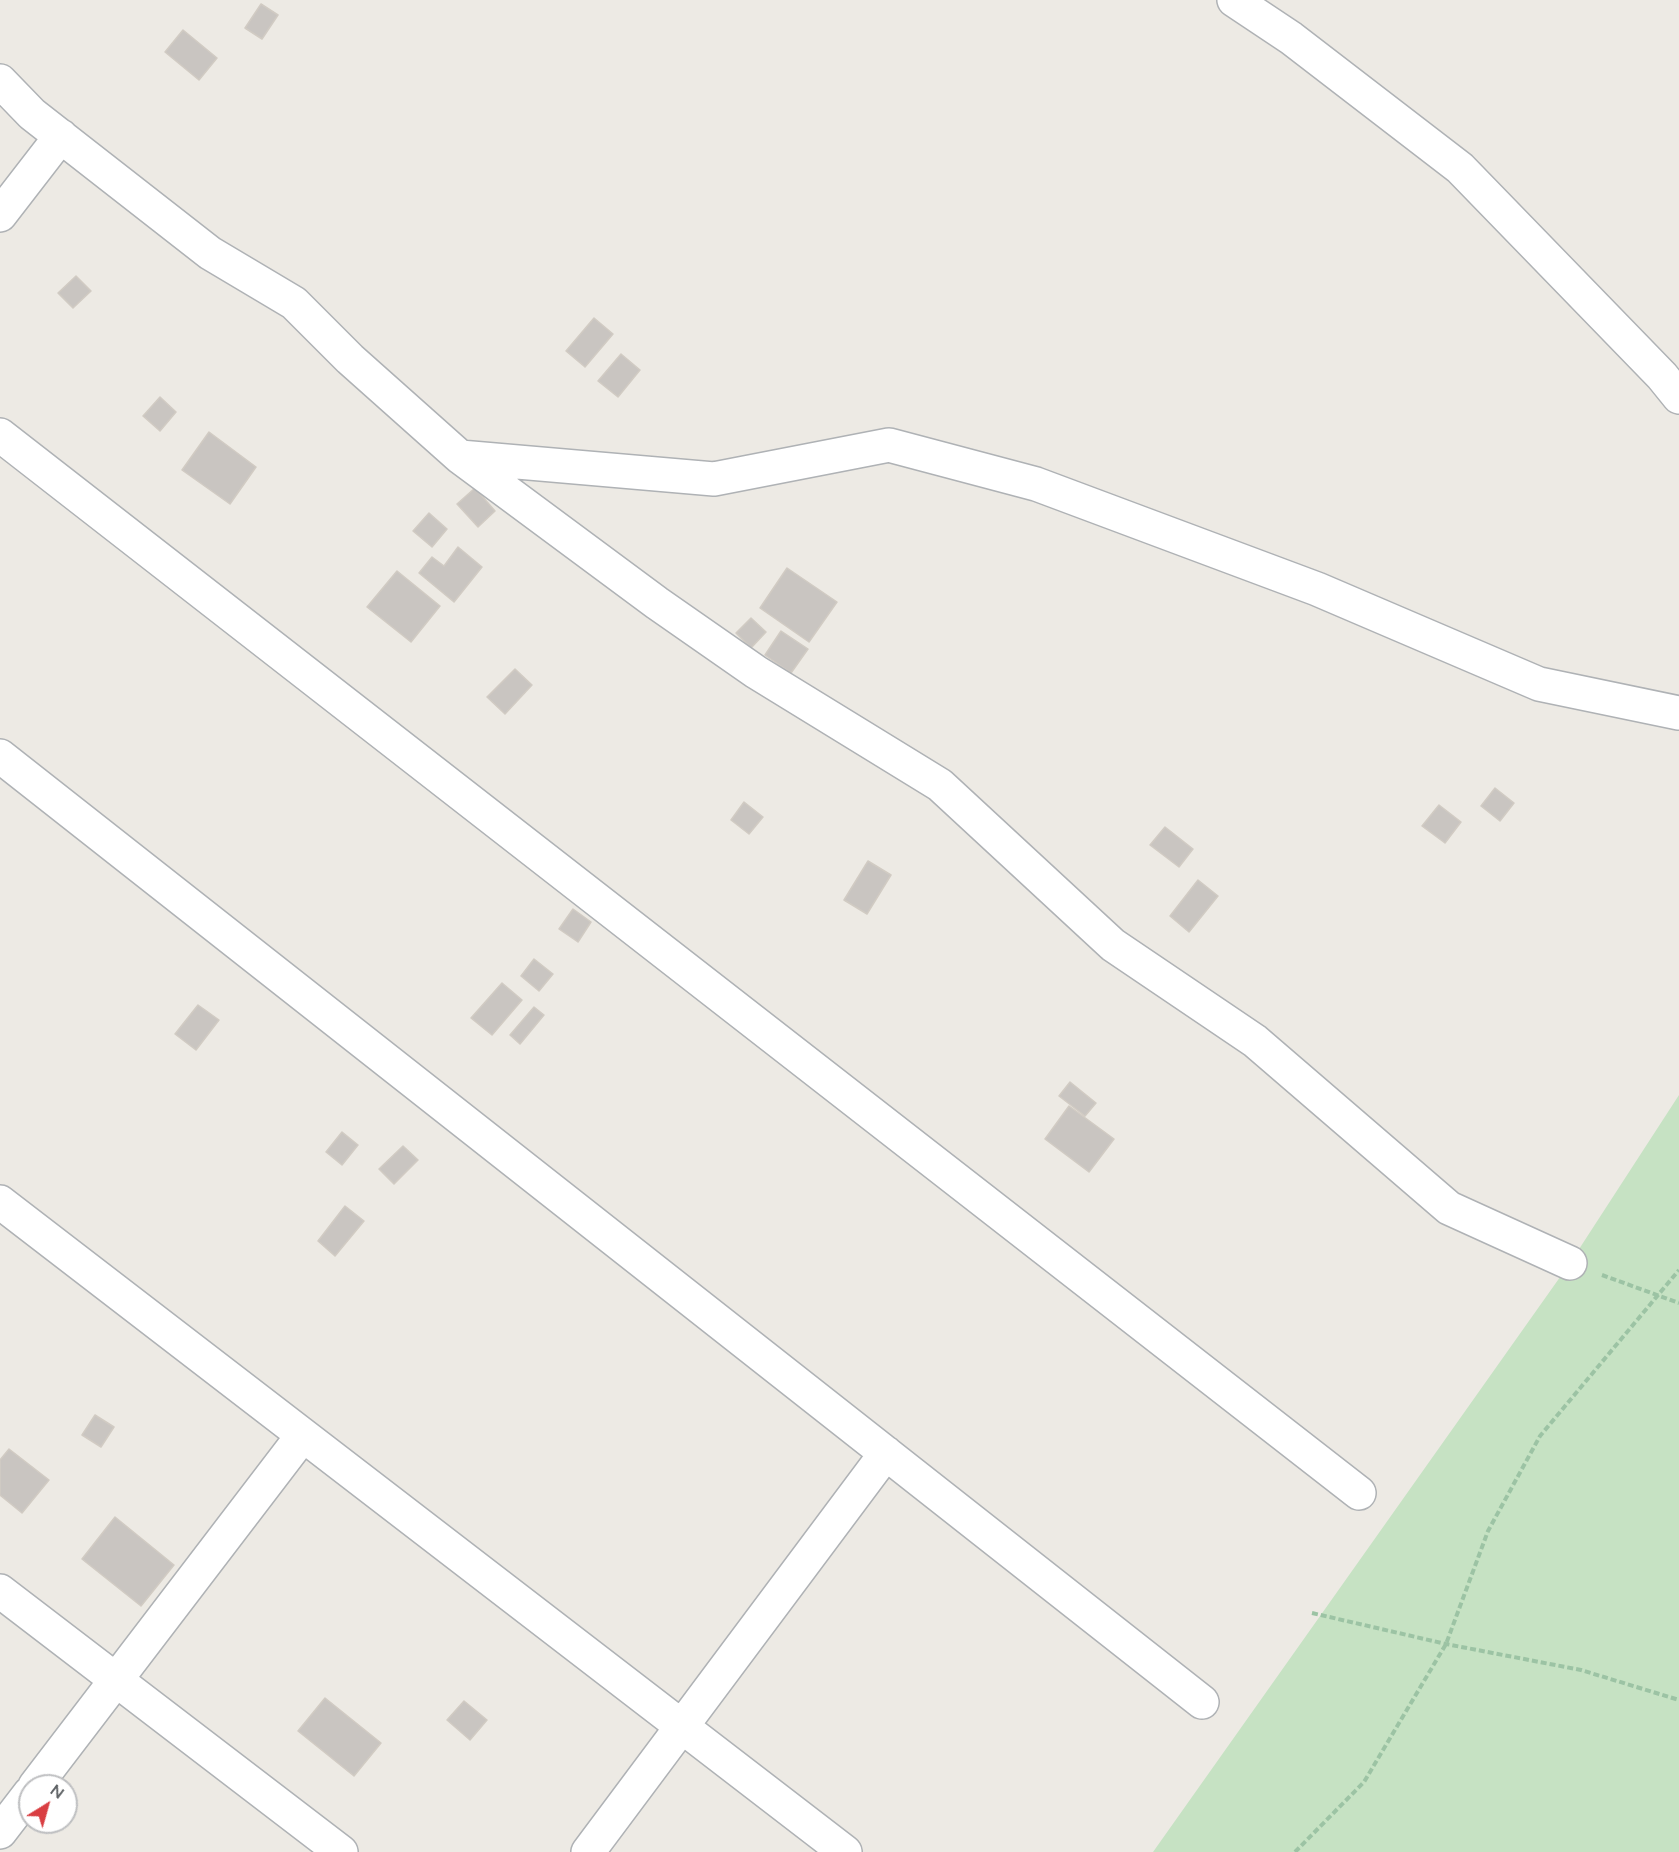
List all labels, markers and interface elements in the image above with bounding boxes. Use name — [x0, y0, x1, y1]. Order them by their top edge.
north arrow — [18, 1774, 78, 1834]
text: N — [47, 1780, 69, 1802]

